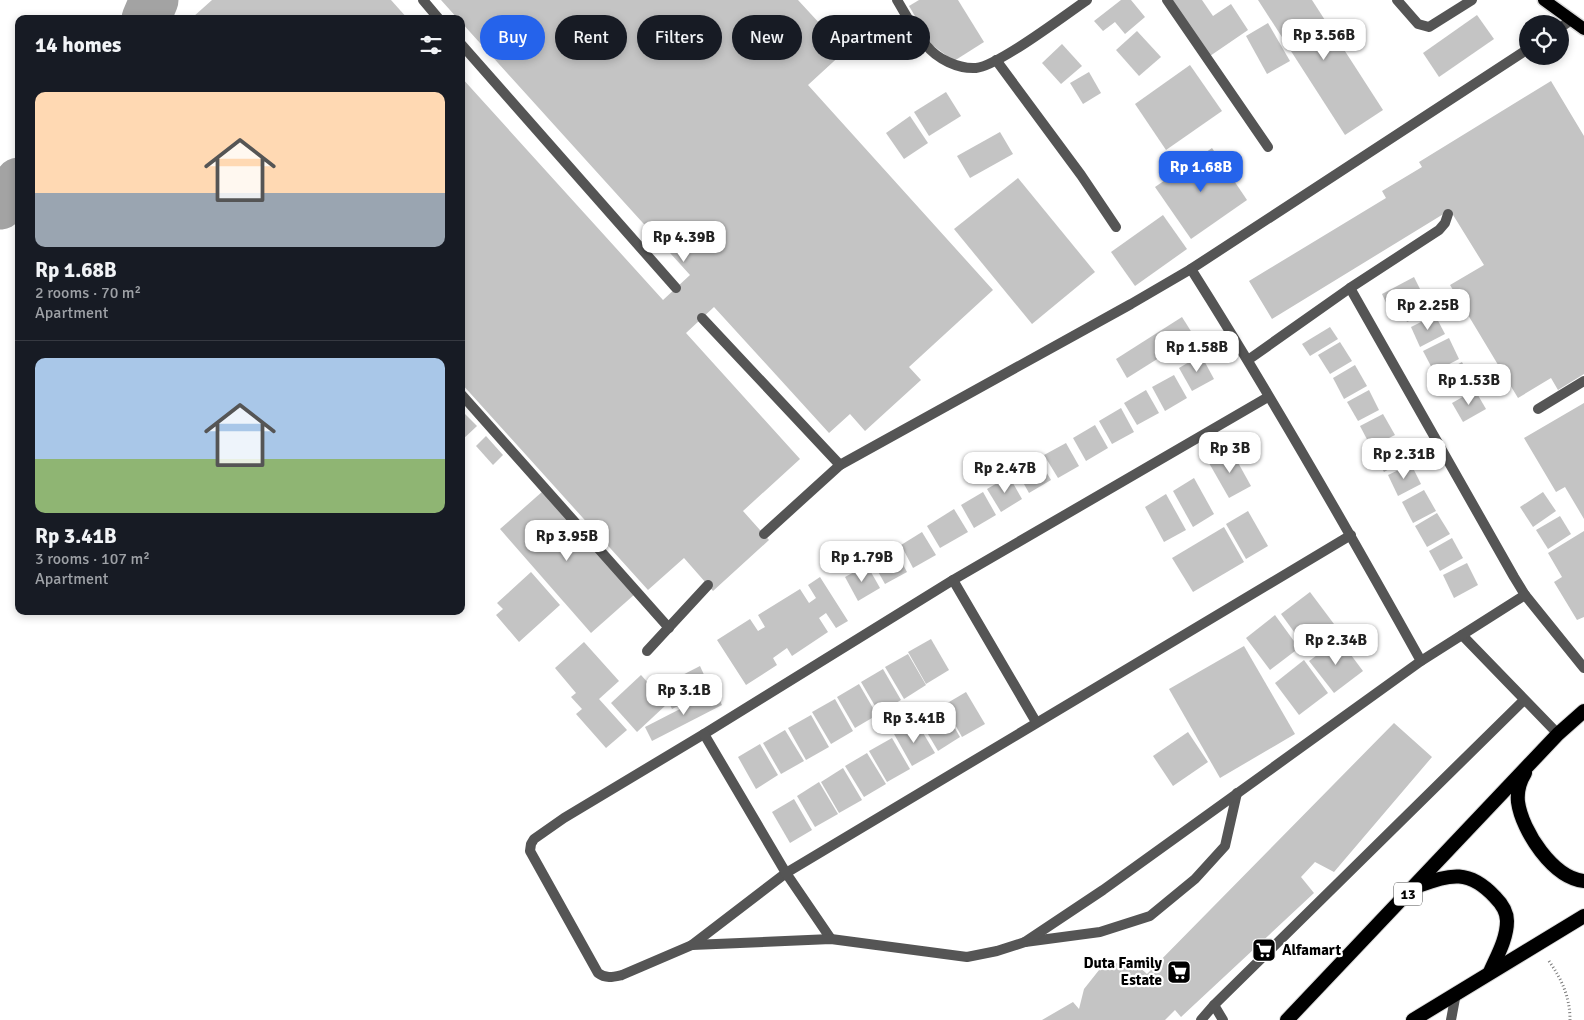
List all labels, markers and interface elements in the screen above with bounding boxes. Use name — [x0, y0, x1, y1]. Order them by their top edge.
chip: Buy — [480, 15, 545, 60]
chip: Rent — [555, 15, 627, 60]
chip: Filters — [637, 15, 722, 60]
chip: New — [732, 15, 802, 60]
chip: Apartment — [812, 15, 930, 60]
map controls — [1519, 15, 1569, 65]
button: locate — [1519, 15, 1569, 65]
pin: Rp 3.56B — [1272, 18, 1376, 61]
text: Rp 3.56B — [1293, 25, 1355, 45]
icon: filters — [417, 31, 445, 59]
text: 14 homes — [35, 32, 121, 58]
icon: home — [195, 125, 285, 215]
pin: Rp 1.68B — [1149, 150, 1253, 193]
text: Rp 1.68B — [1170, 157, 1232, 177]
pin: Rp 4.39B — [632, 220, 736, 263]
text: Rp 4.39B — [653, 227, 715, 247]
text: Rp 1.68B — [35, 257, 117, 283]
text: 2 rooms · 70 m² — [35, 283, 141, 303]
pin: Rp 2.25B — [1376, 288, 1480, 331]
text: Rp 2.25B — [1397, 295, 1459, 315]
text: Apartment — [35, 303, 108, 323]
pin: Rp 1.58B — [1145, 330, 1249, 373]
text: Rp 1.58B — [1166, 337, 1228, 357]
pin: Rp 1.53B — [1417, 364, 1521, 406]
text: Rp 1.53B — [1438, 370, 1500, 390]
icon: home — [195, 390, 285, 480]
pin: Rp 3B — [1195, 432, 1265, 474]
text: Rp 3B — [1210, 438, 1250, 458]
pin: Rp 2.31B — [1352, 438, 1456, 480]
text: Rp 2.31B — [1373, 444, 1435, 464]
pin: Rp 2.47B — [953, 452, 1057, 494]
text: Rp 2.47B — [974, 458, 1036, 478]
pin: Rp 3.95B — [515, 520, 619, 562]
text: Rp 3.41B — [35, 523, 117, 549]
text: Rp 3.95B — [536, 526, 598, 546]
pin: Rp 1.79B — [810, 540, 914, 583]
text: Rp 1.79B — [831, 547, 893, 567]
text: 3 rooms · 107 m² — [35, 549, 150, 569]
text: Apartment — [35, 569, 108, 589]
pin: Rp 2.34B — [1284, 624, 1388, 666]
text: Rp 2.34B — [1305, 630, 1367, 650]
pin: Rp 3.1B — [638, 674, 730, 716]
text: Rp 3.1B — [657, 680, 711, 700]
pin: Rp 3.41B — [862, 702, 966, 744]
text: Rp 3.41B — [883, 708, 945, 728]
road number: 13 — [1394, 882, 1422, 906]
supermarket icon: Alfamart — [1251, 937, 1277, 963]
place label: Alfamart — [1282, 941, 1341, 959]
place label: Duta Family Estate — [1083, 954, 1163, 989]
supermarket icon: Duta Family Estate — [1166, 959, 1192, 985]

